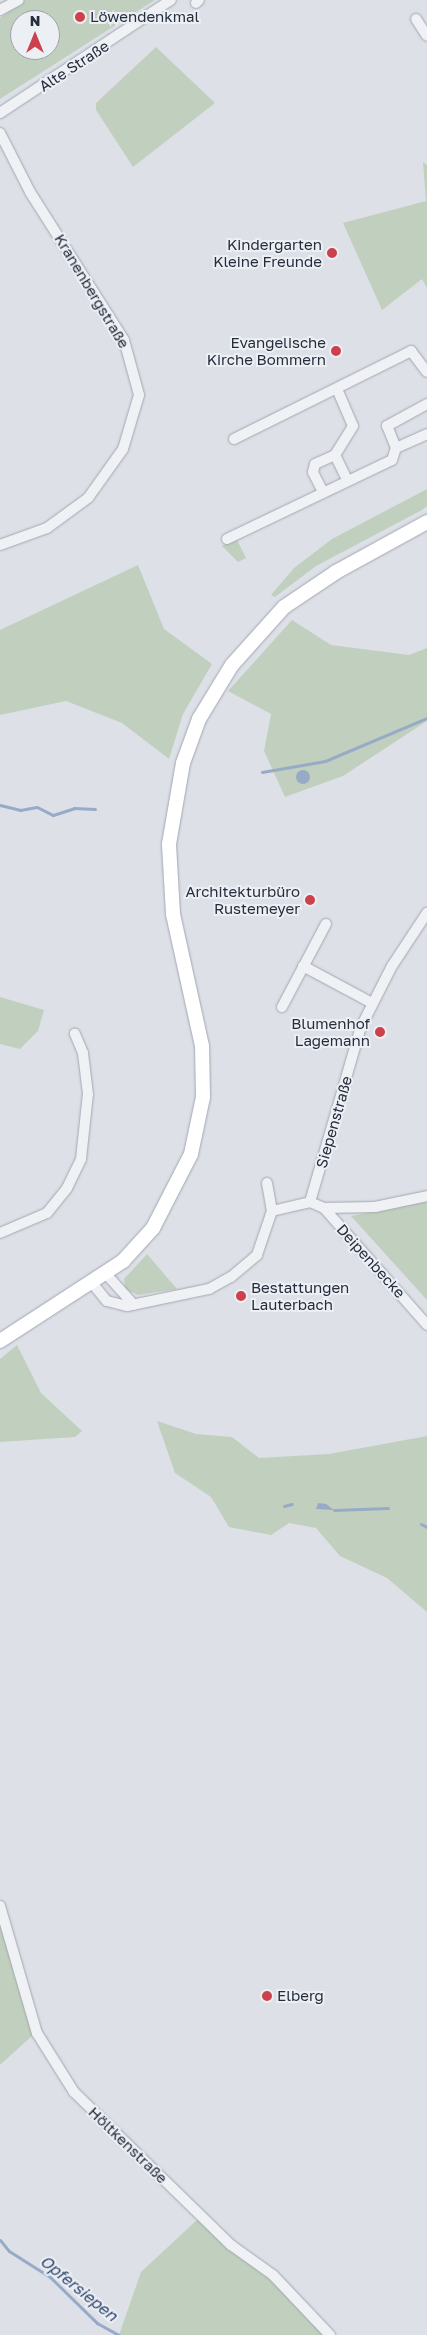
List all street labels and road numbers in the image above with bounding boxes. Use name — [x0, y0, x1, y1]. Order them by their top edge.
street label: Alte Straße — [36, 37, 112, 95]
street label: Kranenbergstraße — [51, 231, 133, 351]
street label: Siepenstraße — [312, 1074, 356, 1170]
street label: Deipenbecke — [333, 1220, 409, 1302]
street label: Höltkenstraße — [85, 2103, 171, 2187]

